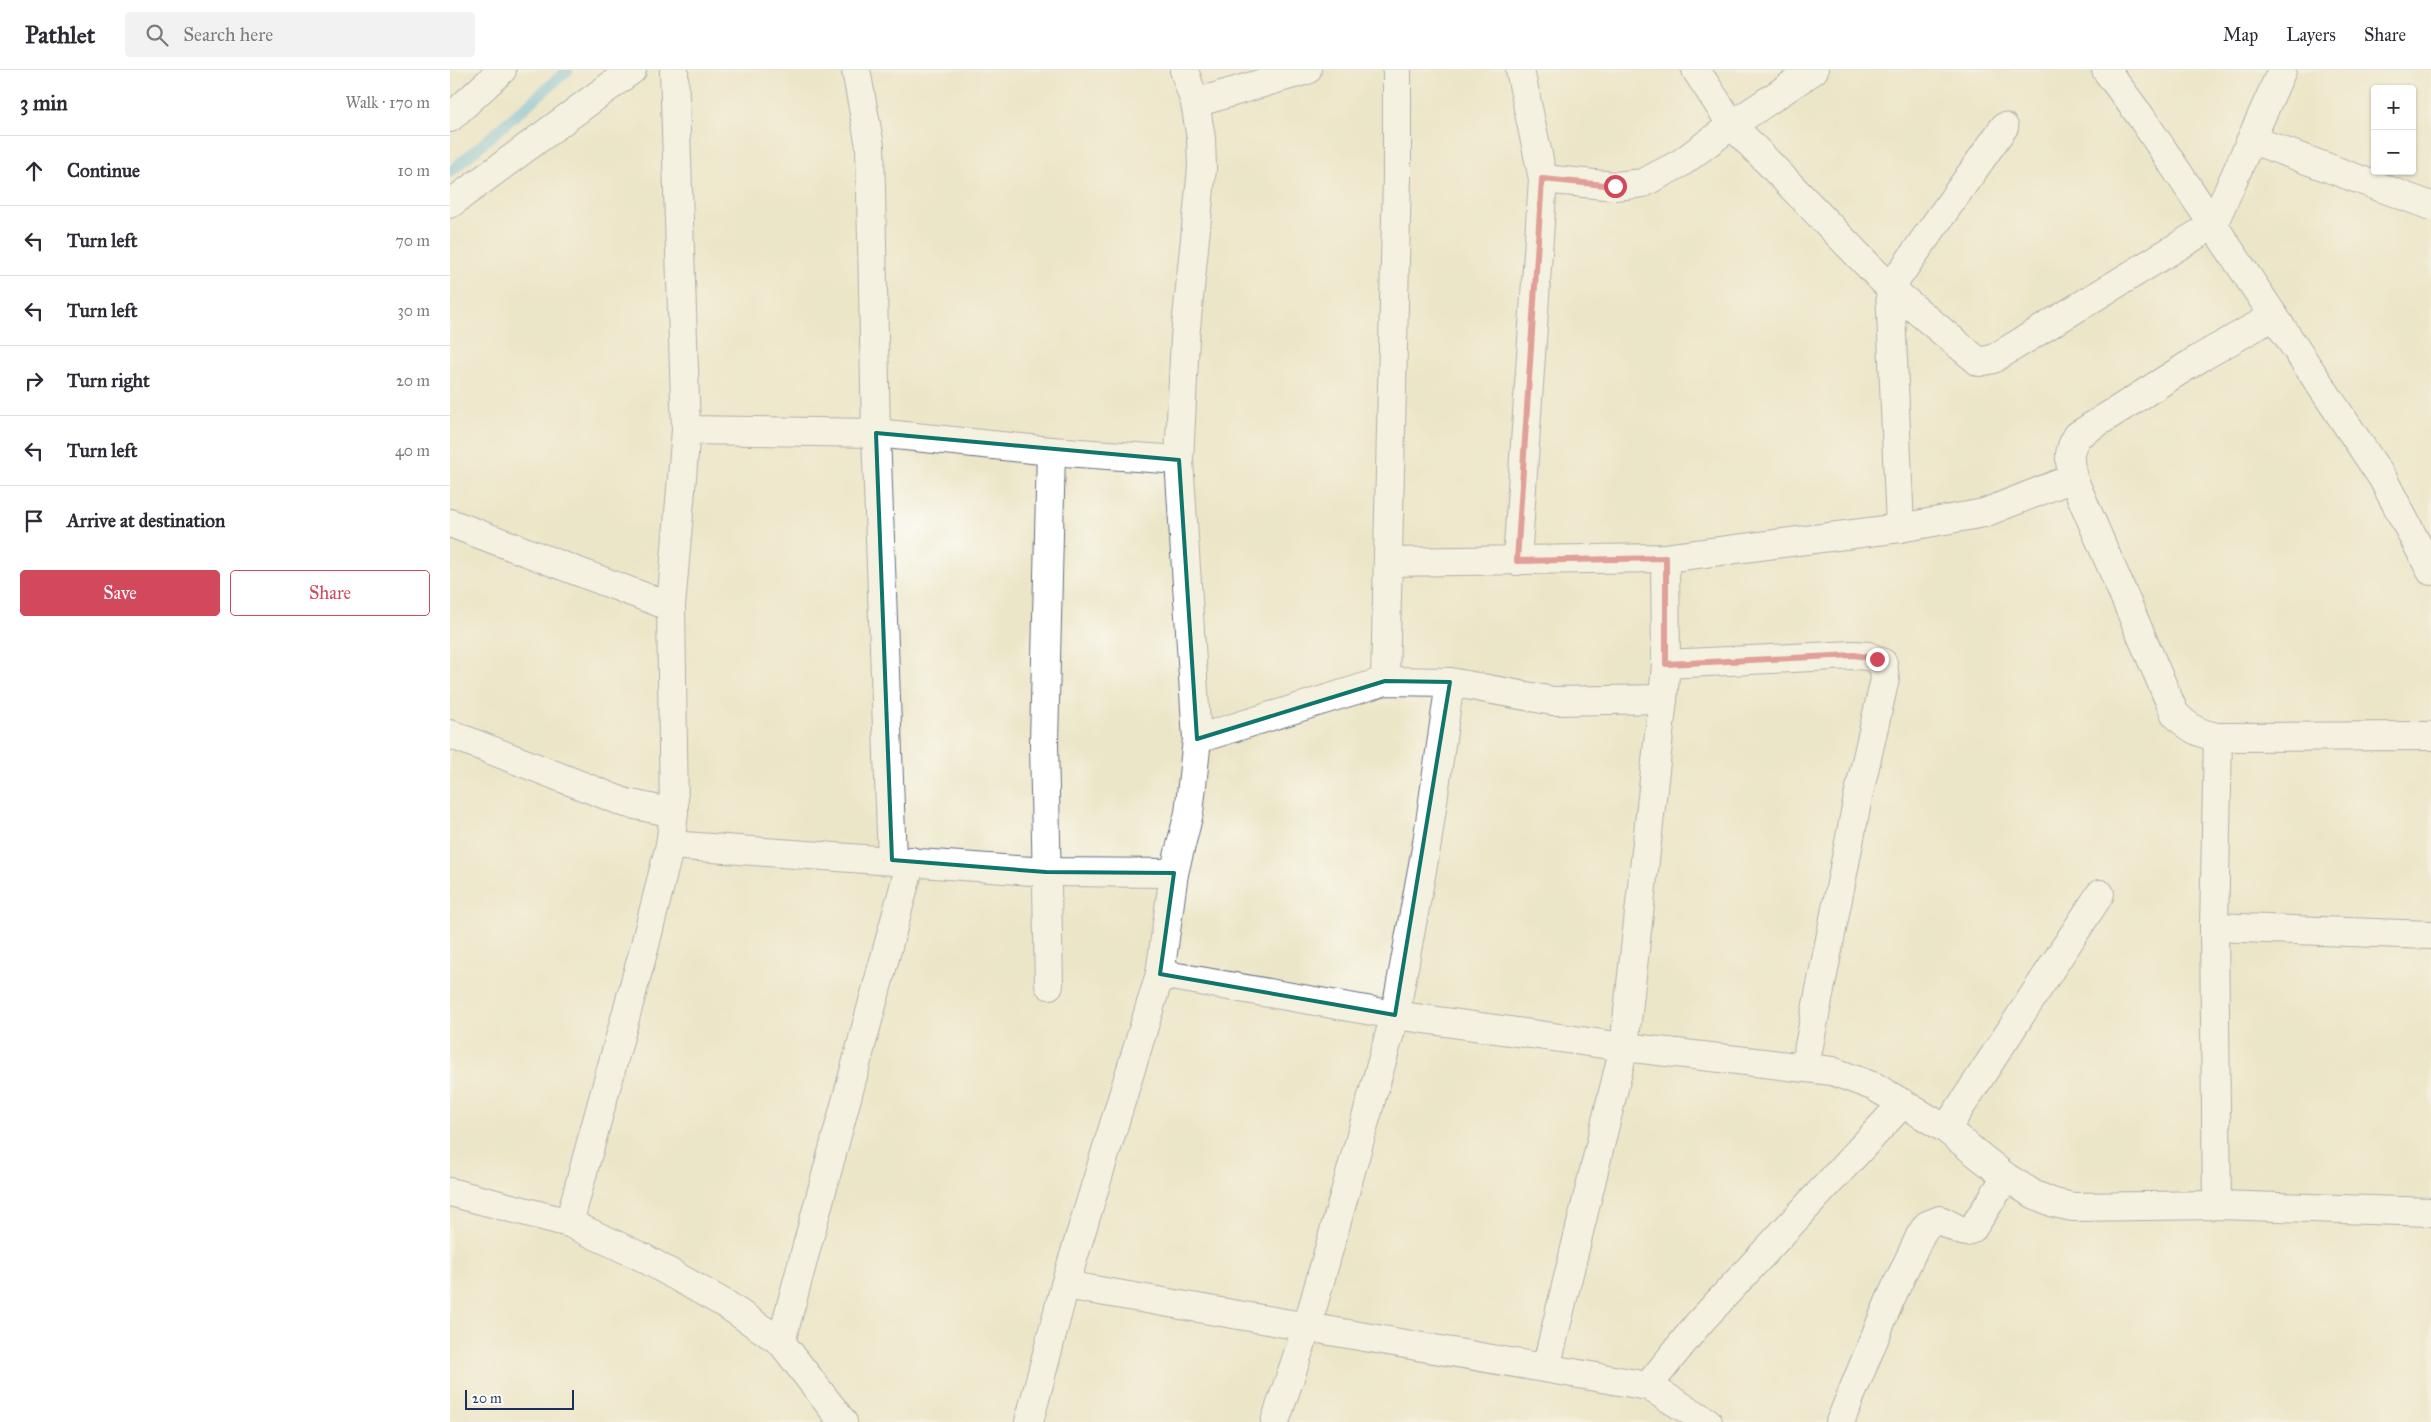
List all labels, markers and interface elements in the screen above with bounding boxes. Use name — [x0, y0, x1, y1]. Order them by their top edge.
search box — [125, 12, 475, 57]
text: Pathlet — [25, 20, 95, 50]
icon: search — [143, 21, 171, 49]
text: Search here — [183, 23, 273, 46]
text: Map — [2223, 24, 2258, 46]
text: Layers — [2286, 24, 2336, 46]
text: Share — [2364, 24, 2406, 46]
map controls — [2371, 85, 2416, 175]
button: + — [2371, 85, 2416, 130]
text: 3 min — [20, 90, 68, 116]
text: Walk · 170 m — [346, 93, 430, 112]
button: − — [2371, 130, 2416, 175]
icon: ahead — [20, 157, 48, 185]
text: Continue — [67, 159, 140, 182]
text: 10 m — [398, 161, 430, 180]
route start — [1604, 175, 1627, 198]
icon: left — [20, 227, 48, 255]
text: Turn left — [67, 229, 137, 252]
text: 70 m — [395, 231, 430, 250]
icon: left — [20, 297, 48, 325]
text: Turn left — [67, 299, 137, 322]
text: 30 m — [397, 301, 430, 320]
icon: right — [20, 367, 48, 395]
text: Turn right — [67, 369, 150, 392]
text: 20 m — [396, 371, 430, 390]
icon: left — [20, 437, 48, 465]
text: Turn left — [67, 439, 137, 462]
text: 40 m — [395, 441, 430, 460]
icon: arrive — [20, 507, 48, 535]
text: Arrive at destination — [67, 509, 225, 532]
button: Save — [20, 570, 220, 616]
button: Share — [230, 570, 430, 616]
route end — [1866, 648, 1889, 671]
scale bar — [465, 1387, 574, 1410]
text: 20 m — [472, 1390, 502, 1407]

